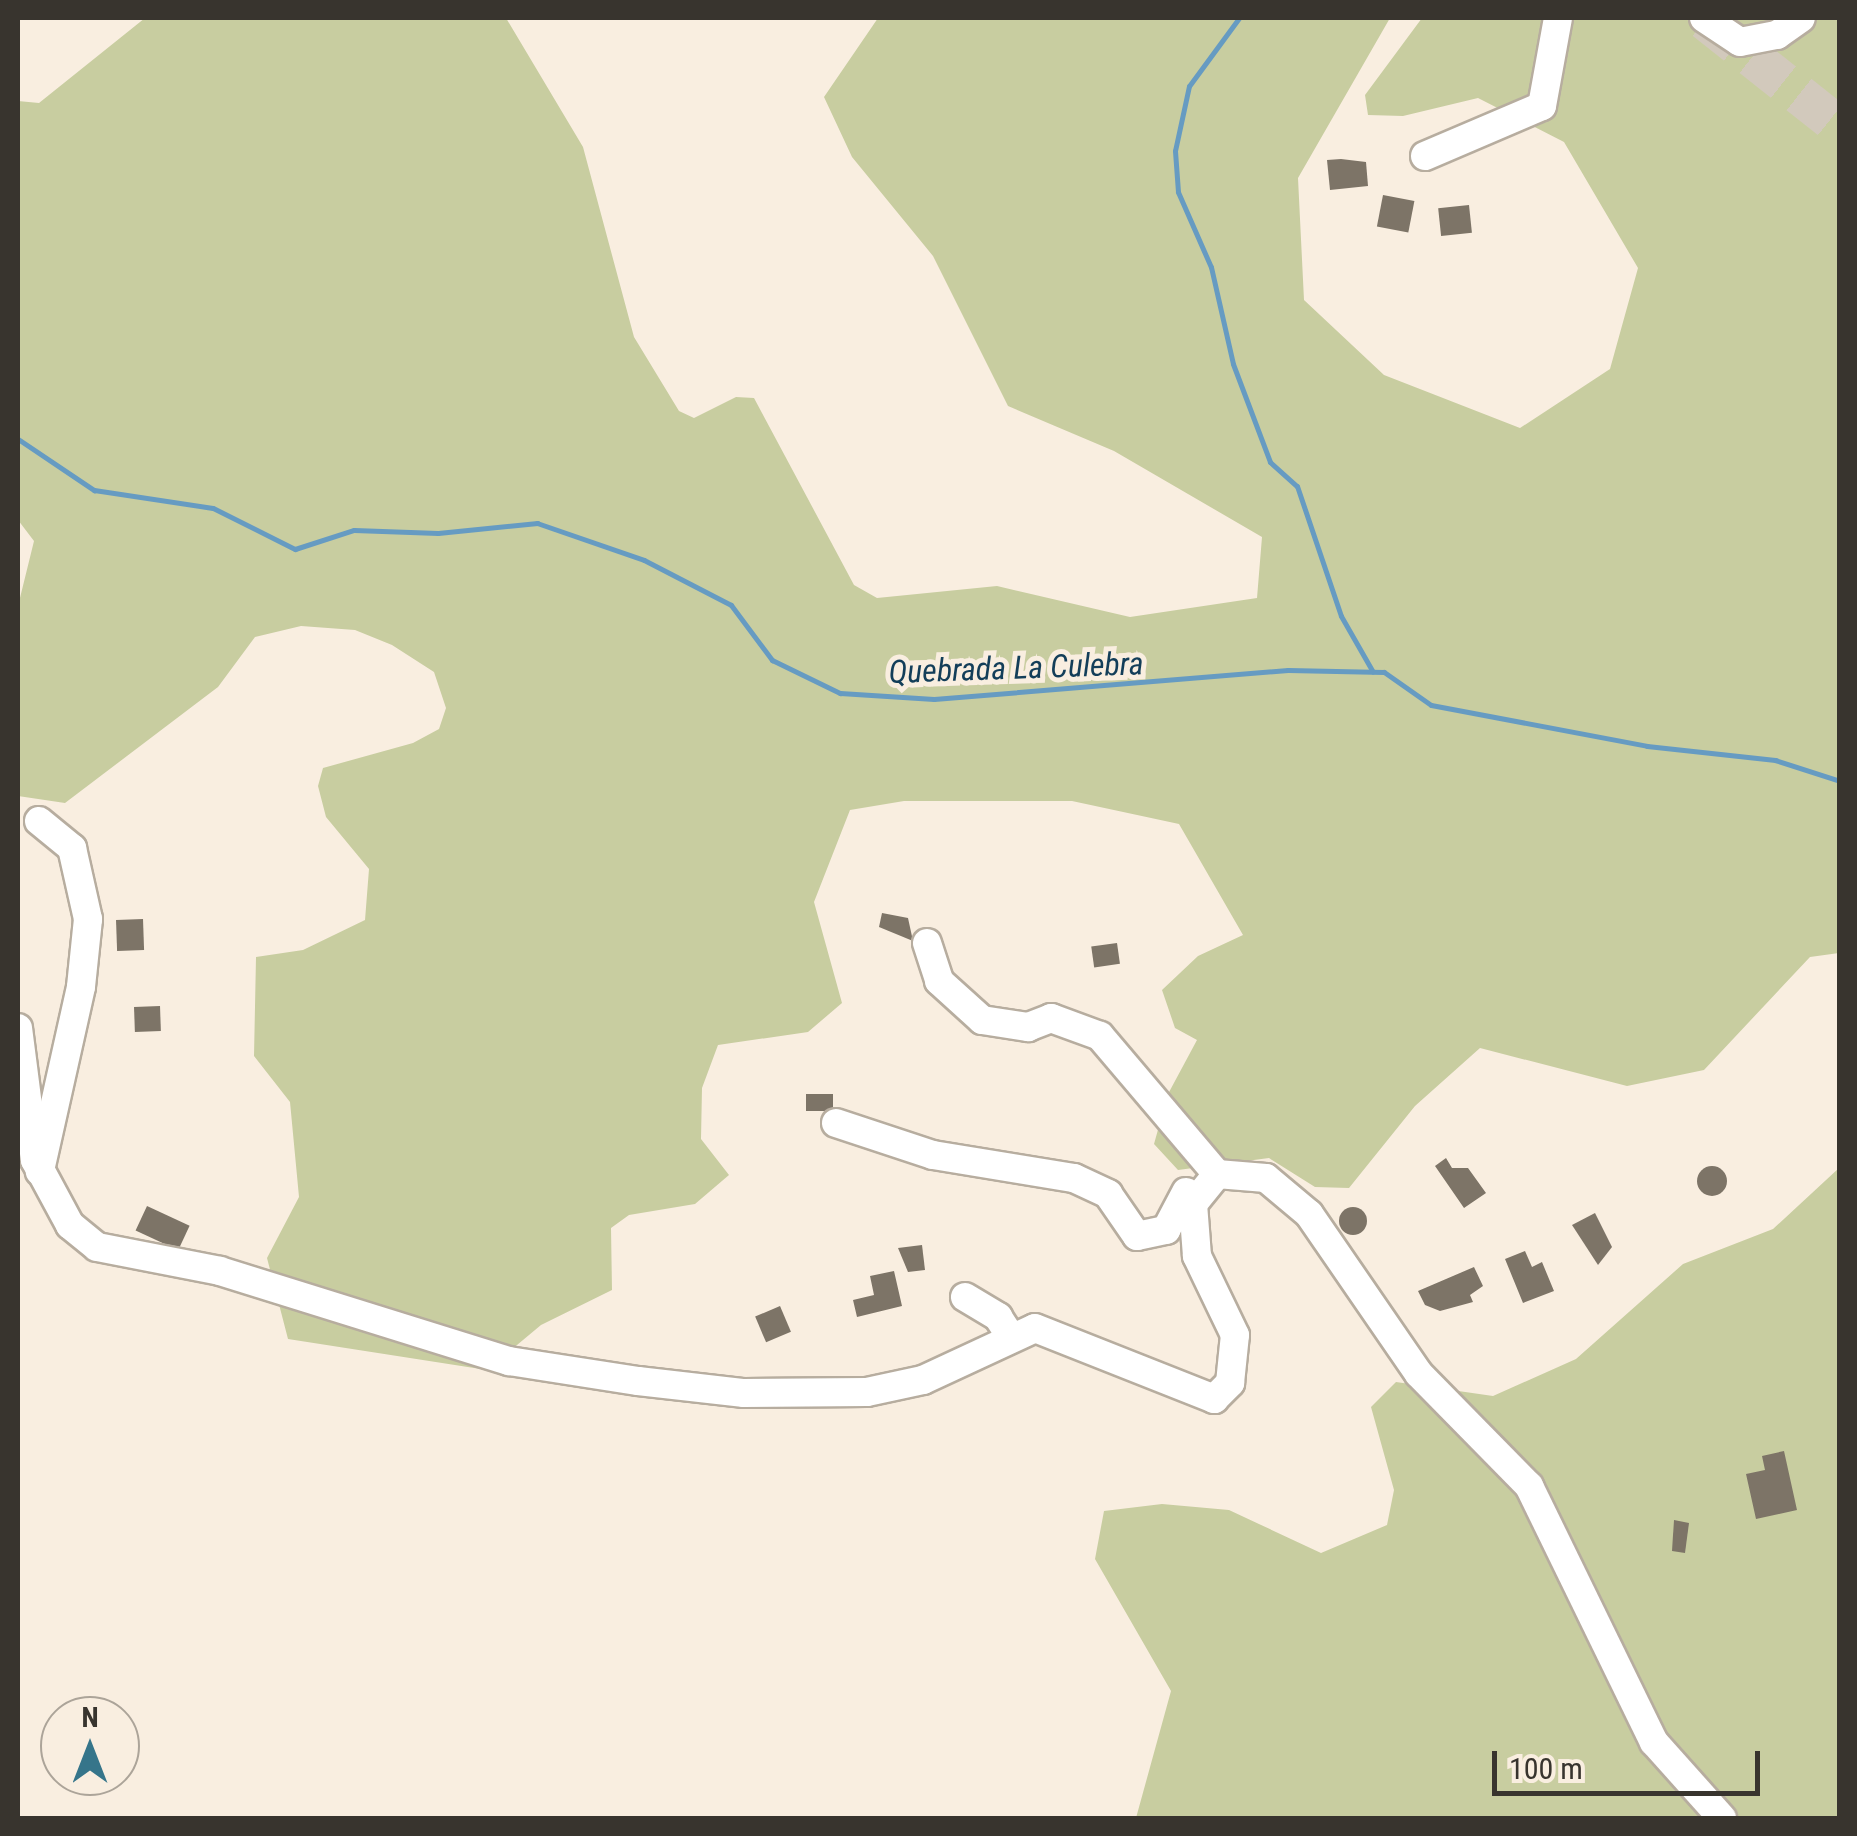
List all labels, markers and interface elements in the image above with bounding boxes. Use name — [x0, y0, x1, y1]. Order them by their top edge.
water label: Quebrada La Culebra — [888, 644, 1144, 692]
north arrow — [40, 1696, 140, 1796]
text: N — [81, 1701, 99, 1734]
scale bar — [1497, 1731, 1764, 1793]
text: 100 m — [1509, 1751, 1583, 1786]

